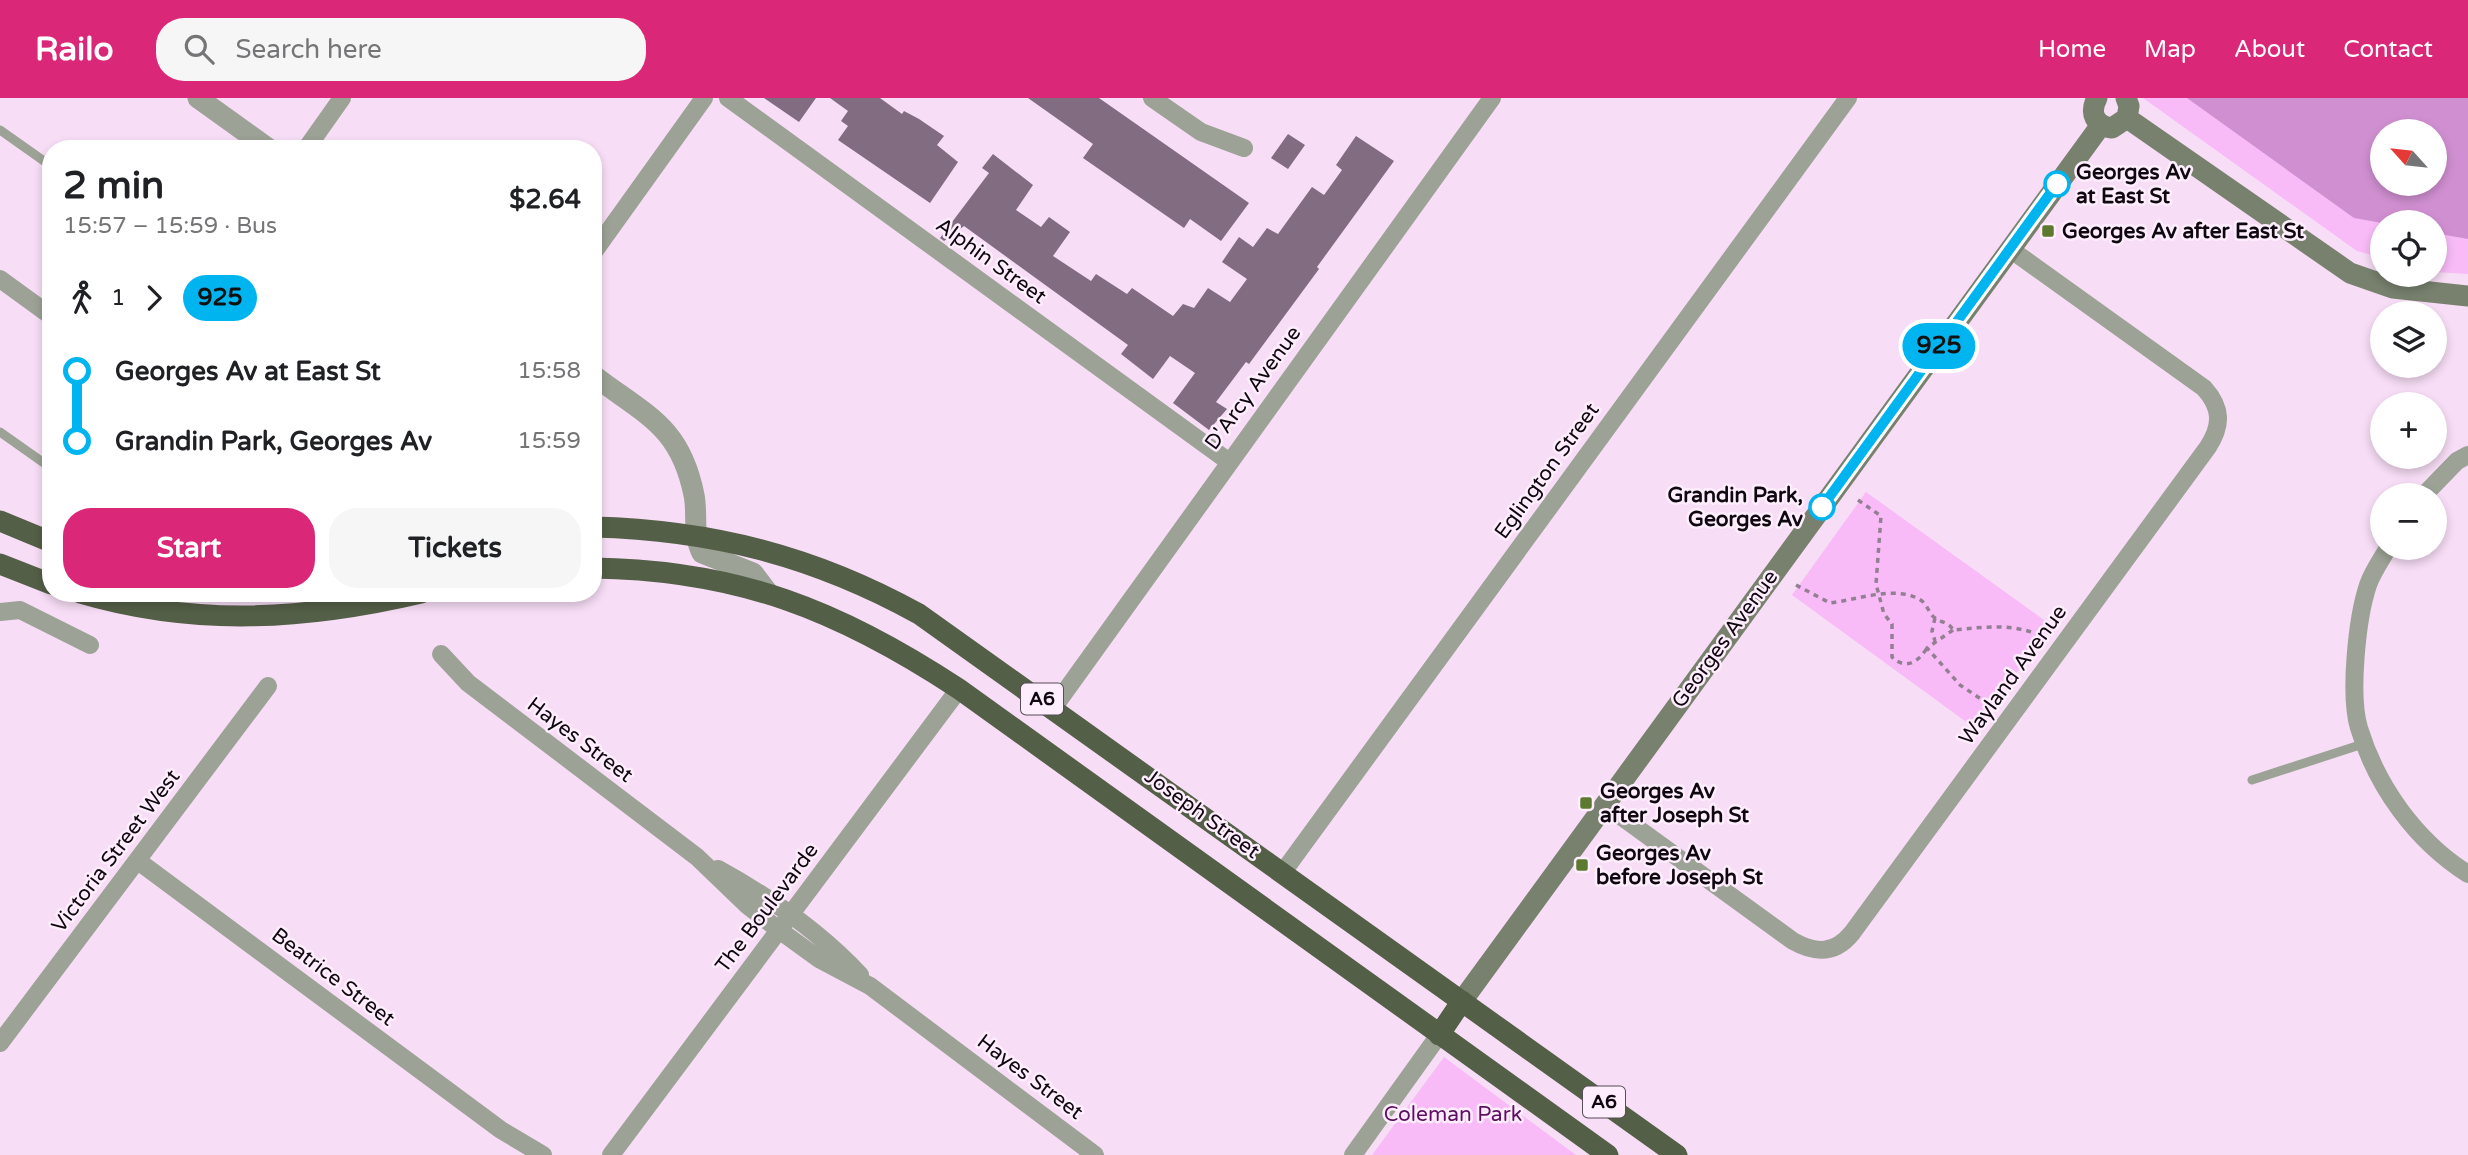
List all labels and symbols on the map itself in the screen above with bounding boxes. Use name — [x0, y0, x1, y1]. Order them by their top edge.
north arrow — [2370, 119, 2446, 196]
place label: Georges Av at East St — [2076, 160, 2191, 209]
marker: Georges Av at East St — [2044, 171, 2070, 197]
street label: Alphin Street — [931, 213, 1051, 309]
place label: Georges Av after East St — [2062, 219, 2304, 244]
marker: Georges Av after East St — [2040, 223, 2056, 239]
street label: D'Arcy Avenue — [1200, 321, 1306, 455]
line badge: 925 — [1899, 323, 1979, 369]
street label: Eglington Street — [1489, 398, 1605, 544]
place label: Grandin Park, Georges Av — [1667, 483, 1803, 532]
marker: Grandin Park, Georges Av — [1809, 494, 1835, 520]
street label: Georges Avenue — [1667, 565, 1783, 713]
street label: Wayland Avenue — [1954, 600, 2072, 750]
road number: A6 — [1021, 684, 1063, 714]
street label: Hayes Street — [522, 692, 638, 788]
street label: Joseph Street — [1140, 764, 1264, 864]
street label: Victoria Street West — [47, 765, 185, 937]
place label: Georges Av after Joseph St — [1600, 779, 1749, 828]
marker: Georges Av after Joseph St — [1578, 795, 1594, 811]
street label: The Boulevarde — [710, 838, 824, 978]
place label: Georges Av before Joseph St — [1596, 841, 1763, 890]
marker: Georges Av before Joseph St — [1574, 857, 1590, 873]
street label: Beatrice Street — [267, 923, 399, 1031]
street label: Hayes Street — [972, 1029, 1088, 1125]
road number: A6 — [1583, 1086, 1625, 1118]
park label: Coleman Park — [1384, 1102, 1522, 1127]

